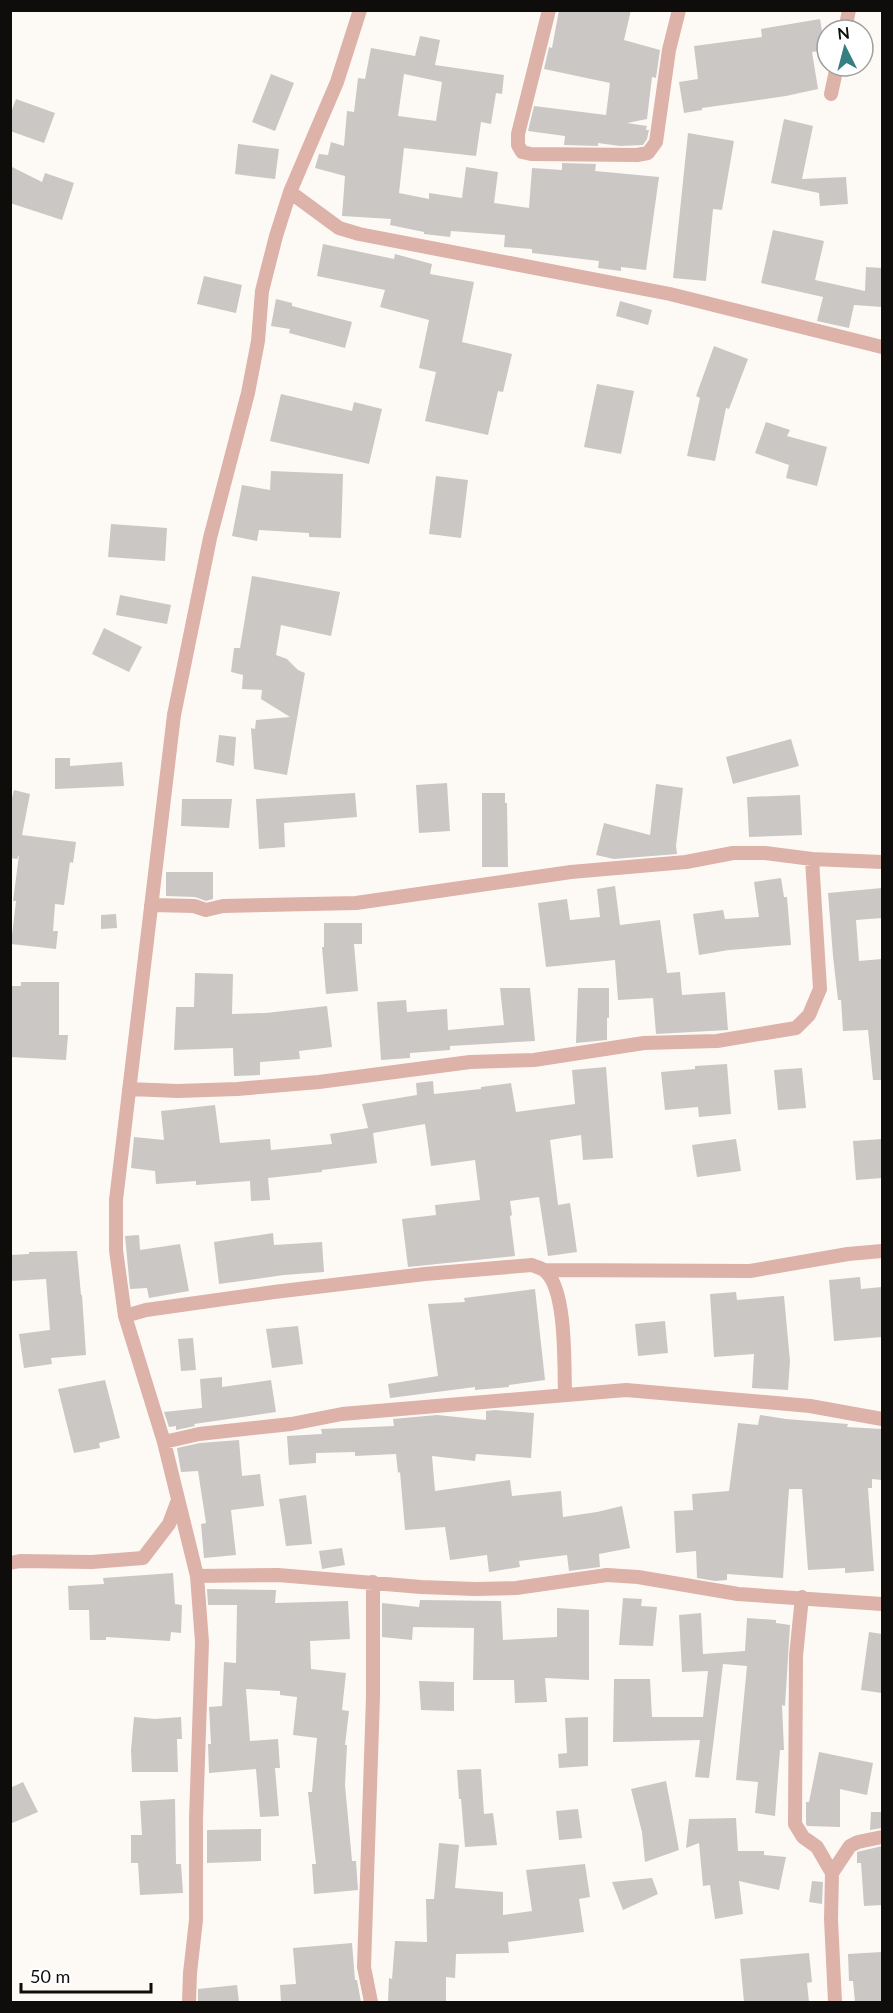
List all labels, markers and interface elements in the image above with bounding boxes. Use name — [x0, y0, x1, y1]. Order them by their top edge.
north arrow — [815, 18, 875, 78]
text: N — [836, 22, 851, 43]
scale bar — [21, 1956, 152, 1994]
text: 50 m — [30, 1965, 70, 1987]

